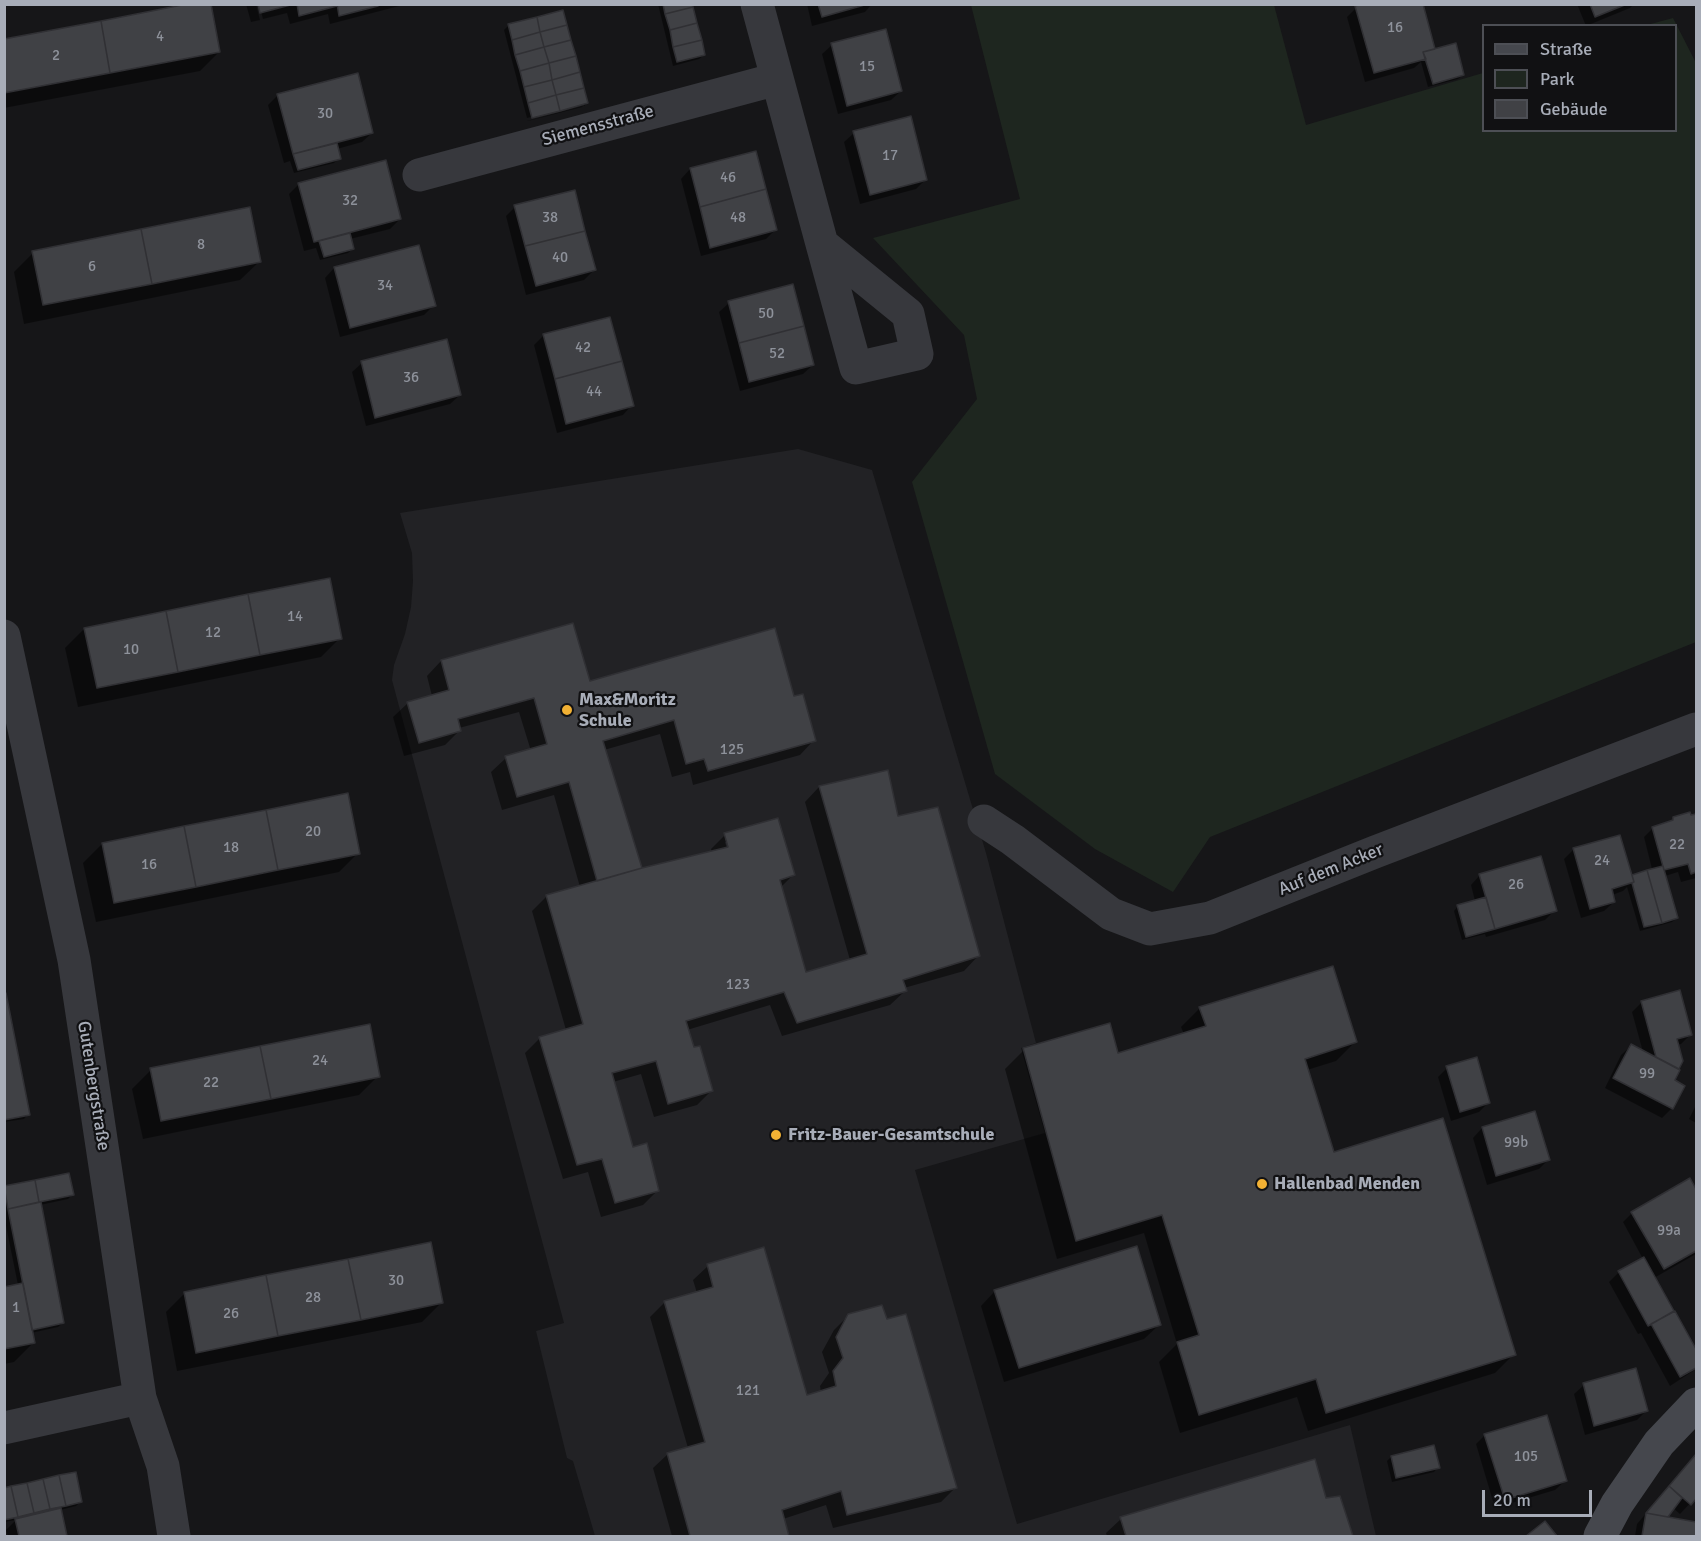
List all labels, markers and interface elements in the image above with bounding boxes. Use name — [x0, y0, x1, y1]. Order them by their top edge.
house number: 16 — [1387, 19, 1403, 37]
legend — [1482, 24, 1677, 132]
house number: 4 — [156, 28, 164, 46]
text: Straße — [1540, 38, 1592, 60]
house number: 2 — [52, 47, 60, 65]
house number: 15 — [859, 58, 875, 76]
text: Park — [1540, 68, 1575, 90]
text: Gebäude — [1540, 98, 1608, 120]
street label: Siemensstraße — [540, 101, 656, 151]
house number: 30 — [317, 105, 333, 123]
house number: 17 — [882, 147, 898, 165]
house number: 46 — [720, 169, 736, 187]
house number: 32 — [342, 192, 358, 210]
house number: 38 — [542, 209, 558, 227]
house number: 48 — [730, 209, 746, 227]
house number: 8 — [197, 236, 205, 254]
house number: 40 — [552, 249, 568, 267]
house number: 6 — [88, 258, 96, 276]
house number: 34 — [377, 277, 393, 295]
house number: 50 — [758, 305, 774, 323]
house number: 42 — [575, 339, 591, 357]
house number: 52 — [769, 345, 785, 363]
house number: 36 — [403, 369, 419, 387]
house number: 44 — [586, 383, 602, 401]
house number: 14 — [287, 608, 303, 626]
house number: 12 — [205, 624, 221, 642]
house number: 10 — [123, 641, 139, 659]
place label: Max&Moritz Schule — [579, 689, 676, 732]
marker: Max&Moritz Schule — [560, 703, 574, 717]
house number: 125 — [720, 741, 744, 759]
house number: 20 — [305, 823, 321, 841]
house number: 22 — [1669, 836, 1685, 854]
house number: 18 — [223, 839, 239, 857]
street label: Auf dem Acker — [1275, 839, 1387, 901]
house number: 24 — [1594, 852, 1610, 870]
house number: 16 — [141, 856, 157, 874]
house number: 26 — [1508, 876, 1524, 894]
house number: 123 — [726, 976, 750, 994]
street label: Gutenbergstraße — [72, 1020, 114, 1152]
house number: 24 — [312, 1052, 328, 1070]
house number: 99 — [1639, 1065, 1655, 1083]
house number: 22 — [203, 1074, 219, 1092]
place label: Fritz-Bauer-Gesamtschule — [788, 1124, 994, 1146]
marker: Fritz-Bauer-Gesamtschule — [769, 1128, 783, 1142]
house number: 99b — [1504, 1134, 1528, 1152]
place label: Hallenbad Menden — [1274, 1173, 1420, 1195]
marker: Hallenbad Menden — [1255, 1177, 1269, 1191]
house number: 99a — [1657, 1222, 1681, 1240]
house number: 30 — [388, 1272, 404, 1290]
house number: 28 — [305, 1289, 321, 1307]
house number: 1 — [12, 1299, 20, 1317]
house number: 26 — [223, 1305, 239, 1323]
house number: 121 — [736, 1382, 760, 1400]
house number: 105 — [1514, 1448, 1538, 1466]
scale bar — [1485, 1478, 1594, 1516]
text: 20 m — [1493, 1489, 1531, 1511]

